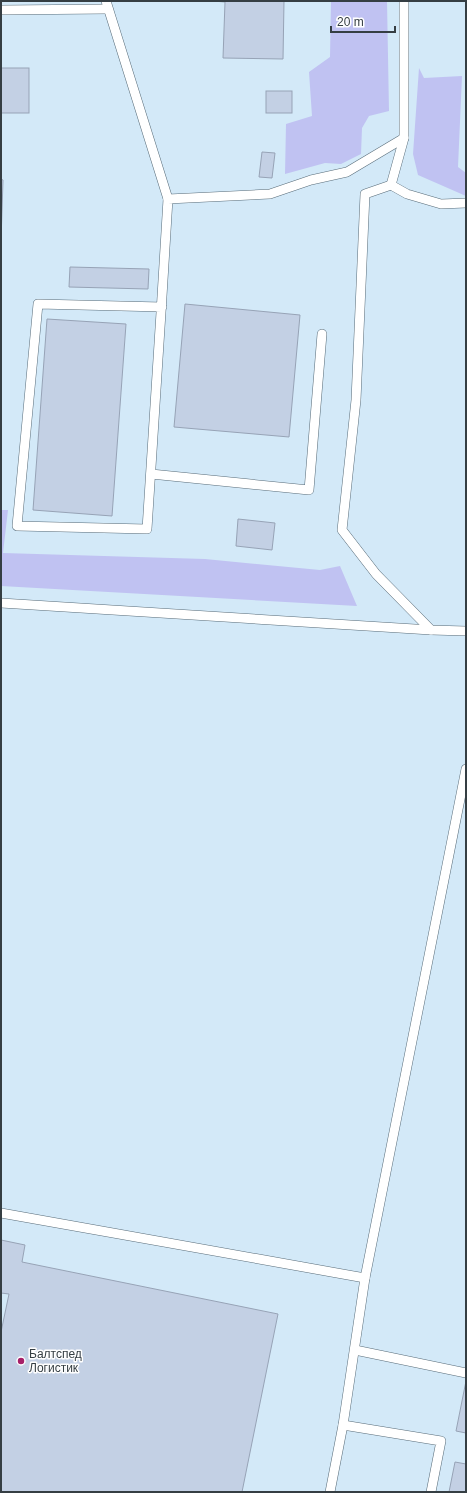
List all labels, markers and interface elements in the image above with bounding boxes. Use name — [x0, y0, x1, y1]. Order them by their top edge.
scale bar — [331, 8, 395, 34]
text: 20 m — [337, 15, 364, 29]
place label: Балтспед Логистик — [29, 1347, 82, 1375]
marker: Балтспед Логистик — [16, 1356, 26, 1366]

